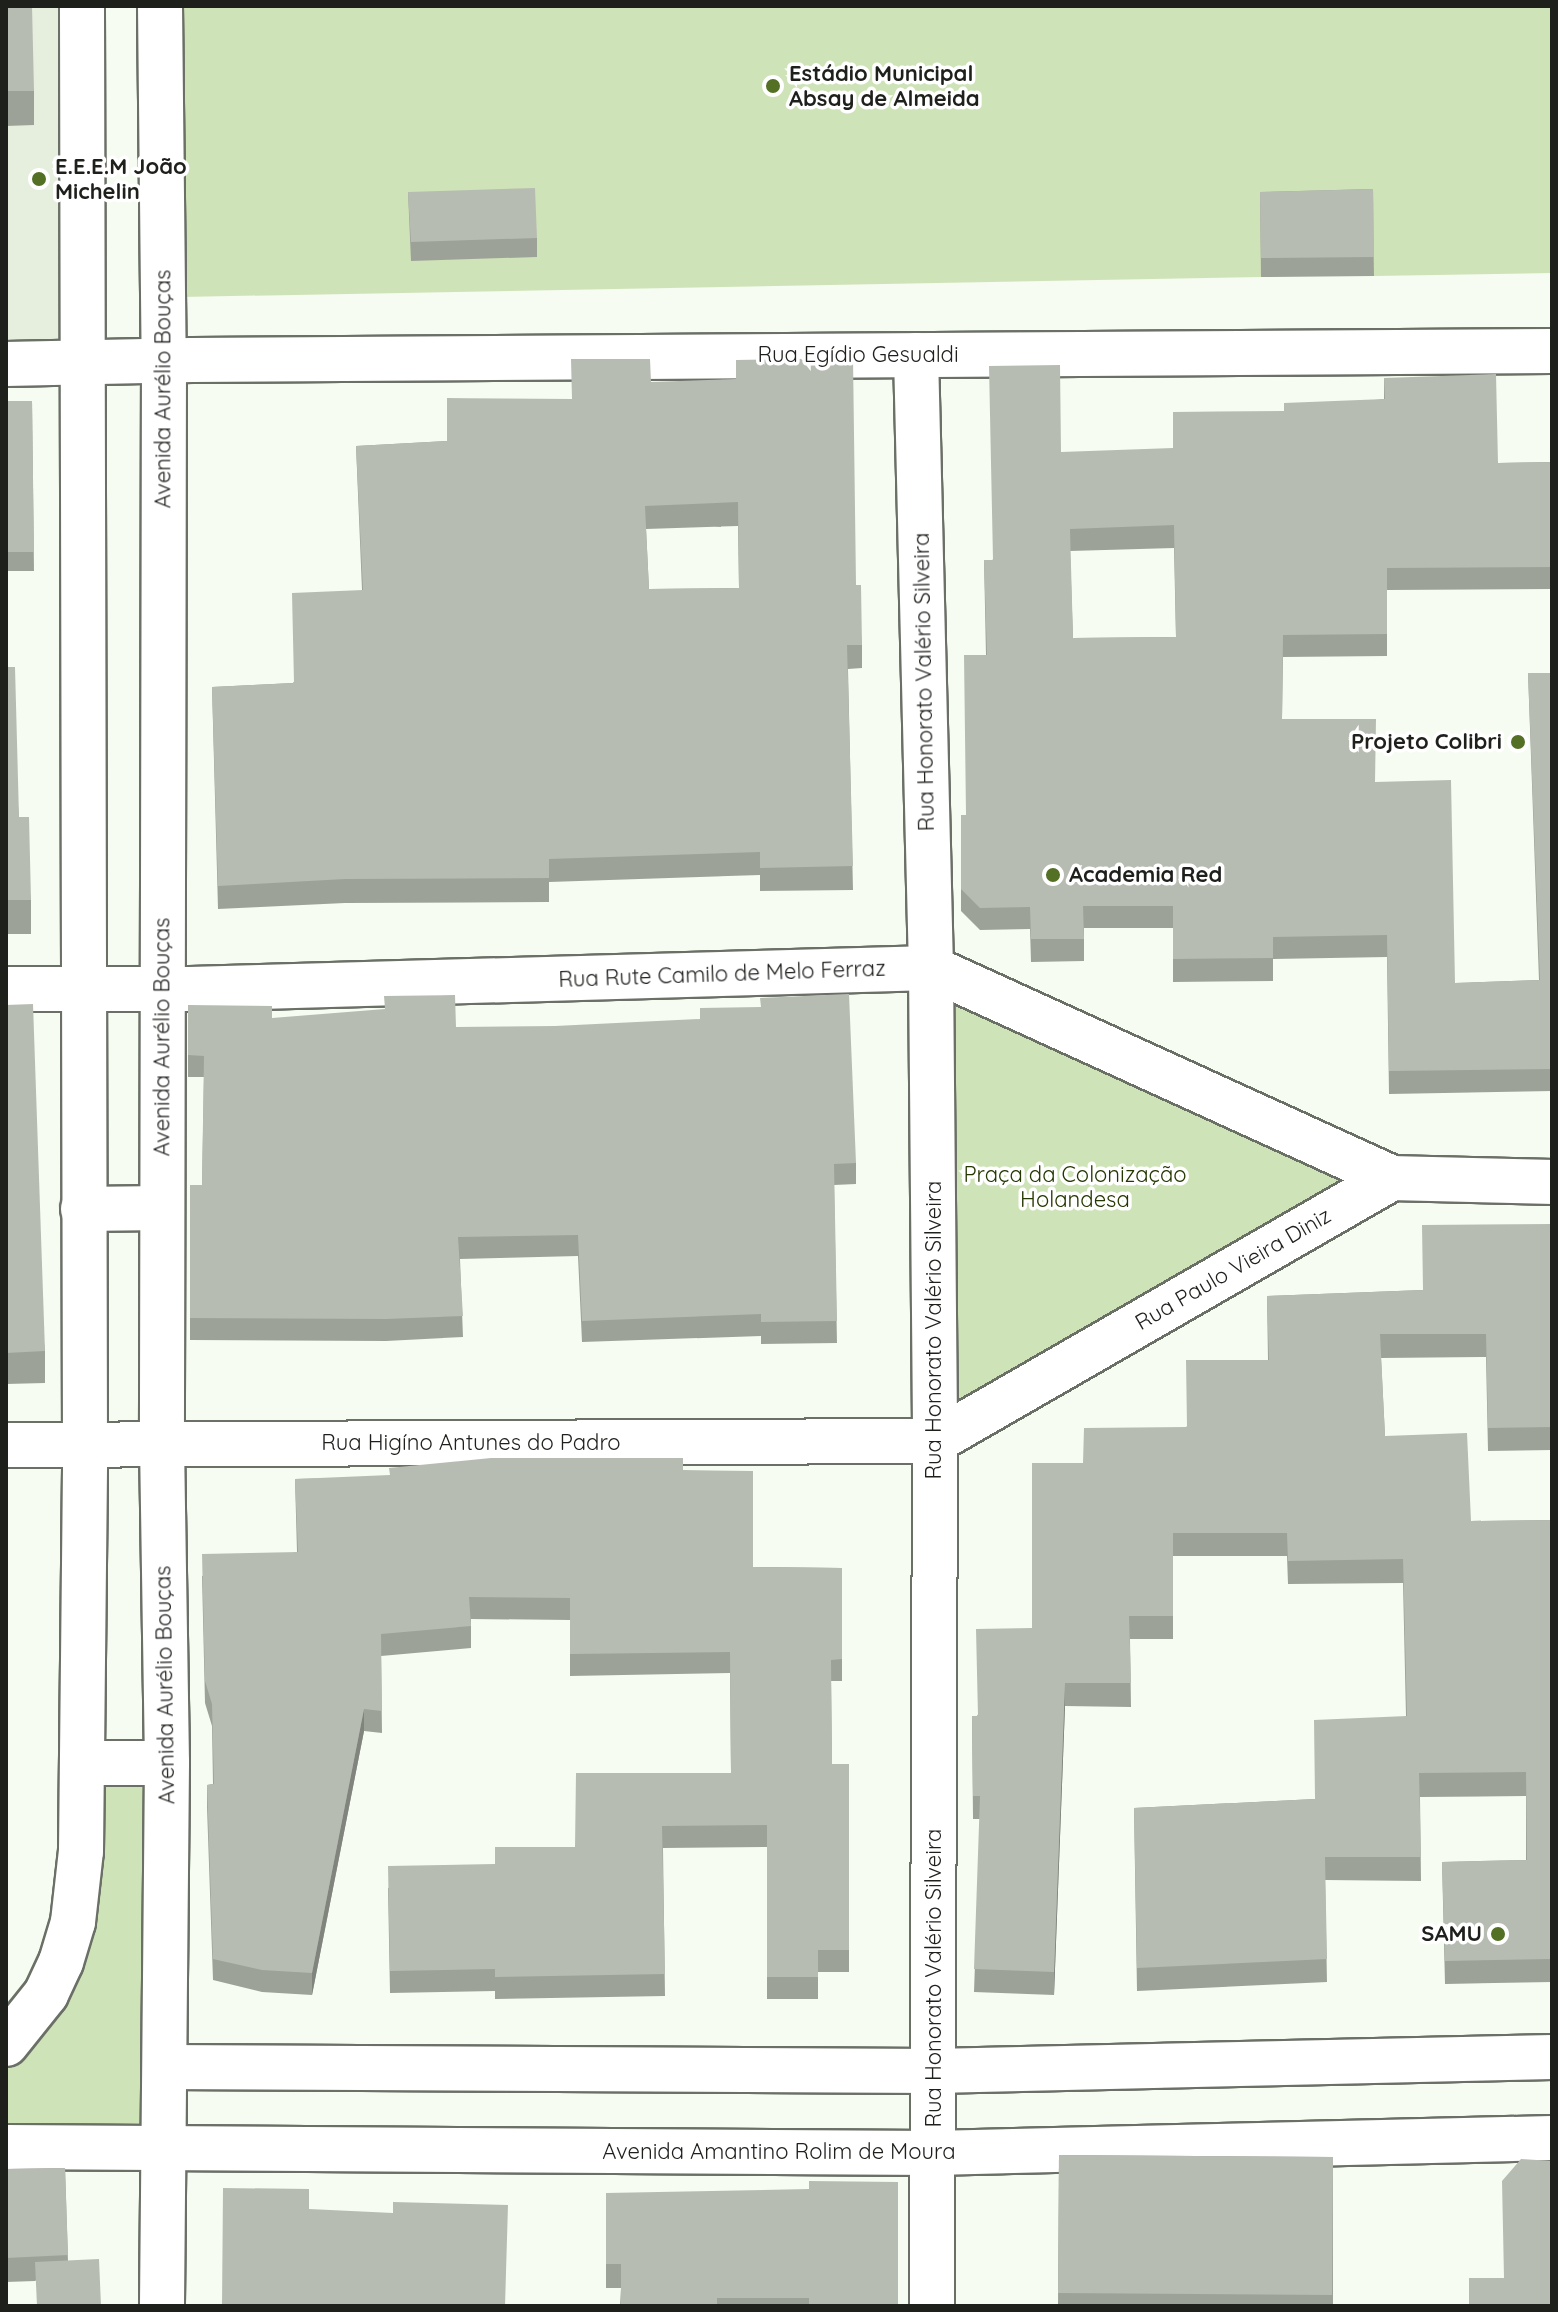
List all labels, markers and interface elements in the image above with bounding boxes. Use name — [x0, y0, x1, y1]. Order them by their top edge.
place label: Estádio Municipal Absay de Almeida — [789, 60, 980, 112]
marker: Estádio Municipal Absay de Almeida — [764, 77, 782, 95]
place label: E.E.E.M João Michelin — [55, 153, 187, 204]
marker: E.E.E.M João Michelin — [30, 170, 48, 188]
street label: Avenida Aurélio Bouças — [150, 270, 176, 508]
street label: Rua Egídio Gesualdi — [757, 342, 959, 368]
street label: Rua Honorato Valério Silveira — [908, 532, 940, 832]
place label: Projeto Colibri — [1351, 729, 1502, 755]
marker: Projeto Colibri — [1509, 733, 1527, 751]
place label: Academia Red — [1069, 862, 1222, 888]
marker: Academia Red — [1044, 866, 1062, 884]
street label: Avenida Aurélio Bouças — [149, 918, 175, 1156]
street label: Rua Rute Camilo de Melo Ferraz — [558, 955, 886, 993]
park label: Praça da Colonização Holandesa — [963, 1161, 1187, 1212]
street label: Rua Honorato Valério Silveira — [921, 1181, 947, 1479]
street label: Rua Paulo Vieira Diniz — [1130, 1202, 1336, 1336]
street label: Rua Higíno Antunes do Padro — [321, 1430, 621, 1456]
street label: Avenida Aurélio Bouças — [150, 1565, 180, 1805]
street label: Rua Honorato Valério Silveira — [921, 1829, 947, 2127]
place label: SAMU — [1421, 1921, 1482, 1947]
marker: SAMU — [1489, 1925, 1507, 1943]
street label: Avenida Amantino Rolim de Moura — [602, 2139, 956, 2165]

